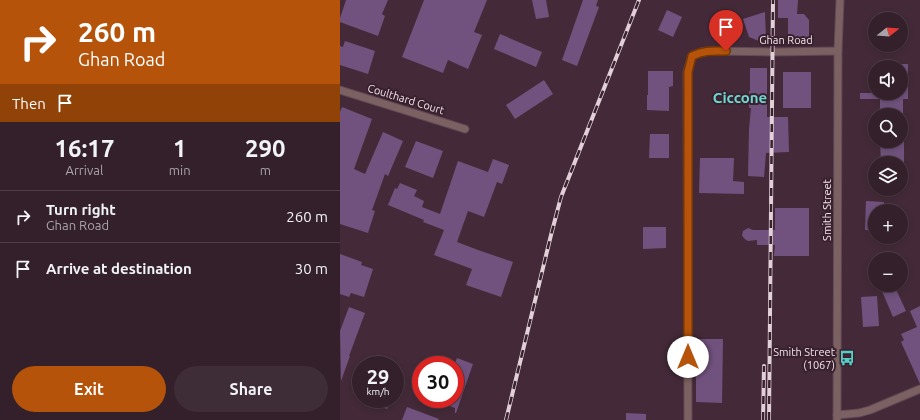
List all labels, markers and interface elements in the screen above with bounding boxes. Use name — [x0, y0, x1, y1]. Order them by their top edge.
pin — [709, 10, 743, 51]
north arrow — [868, 12, 908, 52]
map controls — [868, 12, 908, 292]
icon: right — [12, 16, 64, 68]
text: 260 m — [78, 16, 156, 47]
icon: arrive — [715, 16, 737, 38]
street label: Ghan Road — [759, 34, 813, 46]
text: Ghan Road — [78, 49, 165, 69]
button: sound — [868, 60, 908, 100]
street label: Coulthard Court — [366, 82, 446, 117]
district label: Ciccone — [713, 89, 767, 106]
icon: arrive — [54, 92, 76, 114]
text: Then — [12, 95, 46, 112]
button: search — [868, 108, 908, 148]
text: 16:17 — [54, 135, 114, 162]
text: 1 — [173, 135, 186, 162]
text: 290 — [245, 135, 286, 162]
button: layers — [868, 156, 908, 196]
text: Arrival — [65, 163, 103, 177]
text: min — [169, 163, 191, 177]
text: m — [260, 163, 271, 177]
street label: Smith Street — [821, 178, 833, 241]
text: Turn right — [46, 201, 116, 218]
button: + — [868, 204, 908, 244]
icon: right — [12, 206, 34, 228]
text: 260 m — [286, 208, 328, 225]
text: Ghan Road — [46, 218, 109, 232]
button: − — [868, 252, 908, 292]
icon: arrive — [12, 258, 34, 280]
text: Arrive at destination — [46, 260, 192, 277]
text: 30 m — [295, 260, 328, 277]
position arrow — [667, 336, 709, 378]
place label: Smith Street (1067) — [773, 346, 836, 372]
bus stop icon: Smith Street (1067) — [838, 349, 856, 367]
speed limit sign: 30 — [412, 356, 464, 408]
text: 29 — [367, 365, 389, 388]
button: Exit — [12, 366, 166, 412]
button: Share — [174, 366, 328, 412]
text: km/h — [366, 386, 390, 397]

